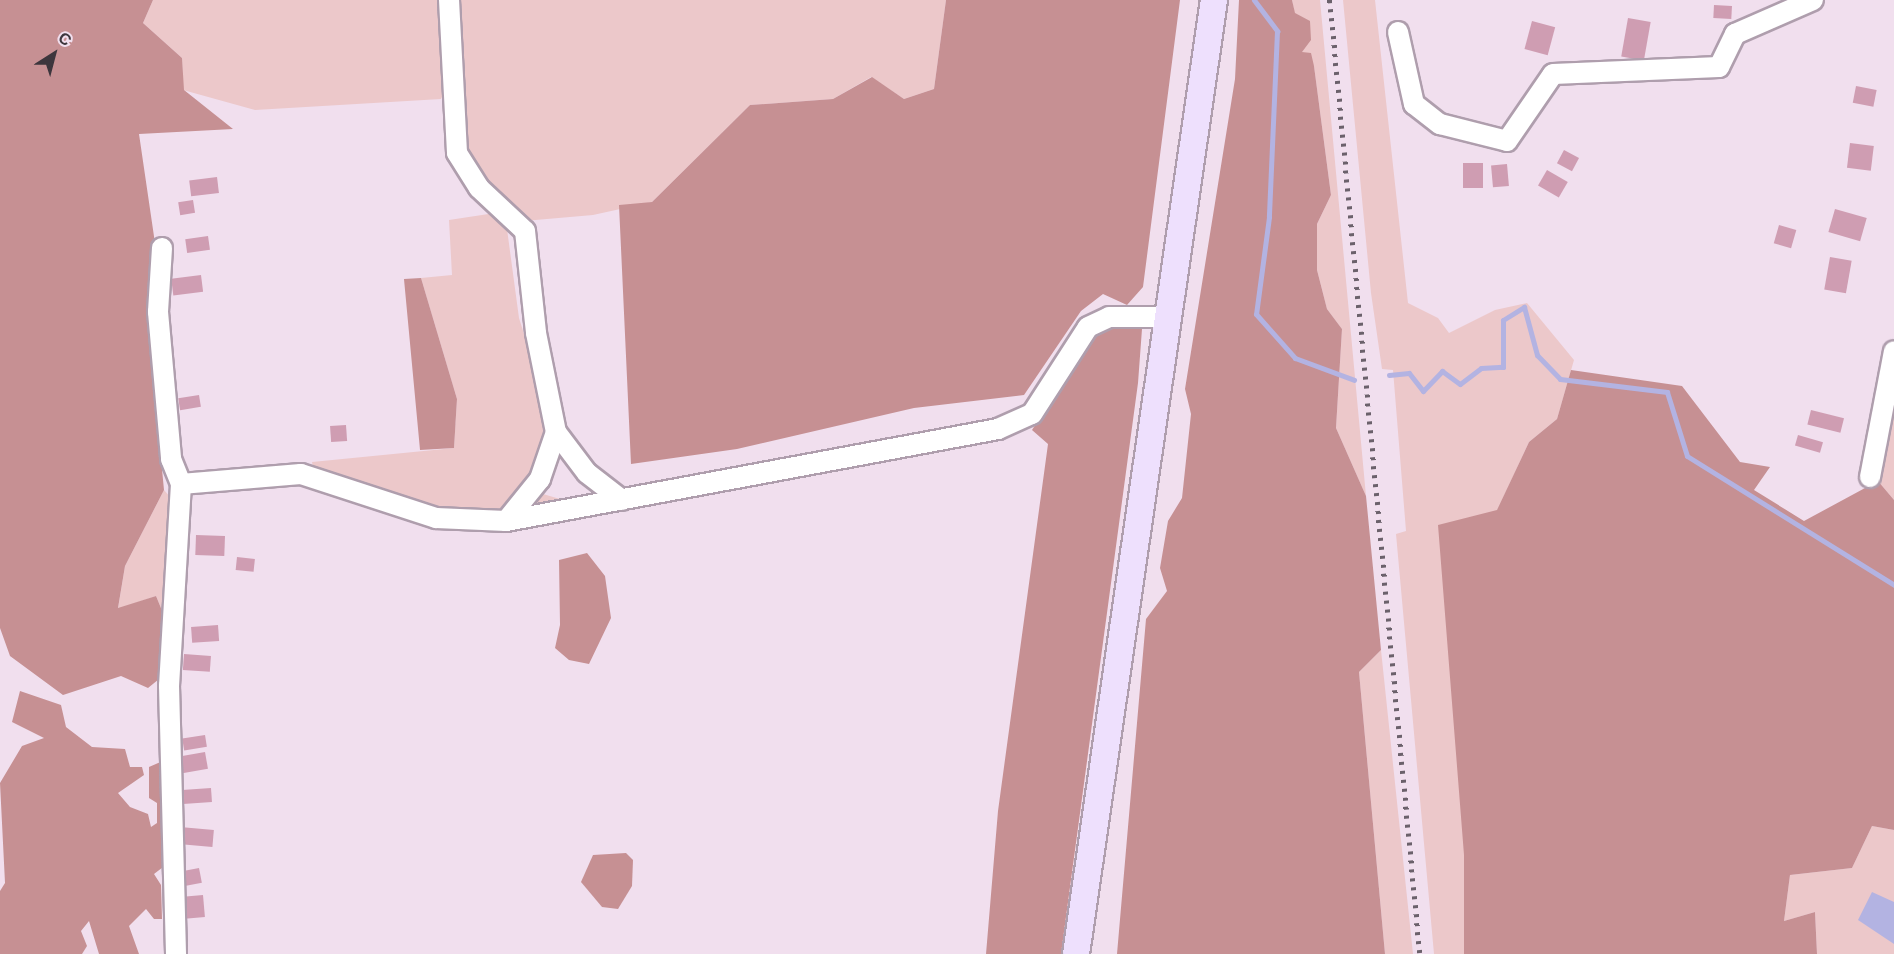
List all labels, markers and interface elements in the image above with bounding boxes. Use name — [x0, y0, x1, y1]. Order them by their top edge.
north arrow — [24, 24, 84, 84]
text: С — [55, 29, 75, 49]

